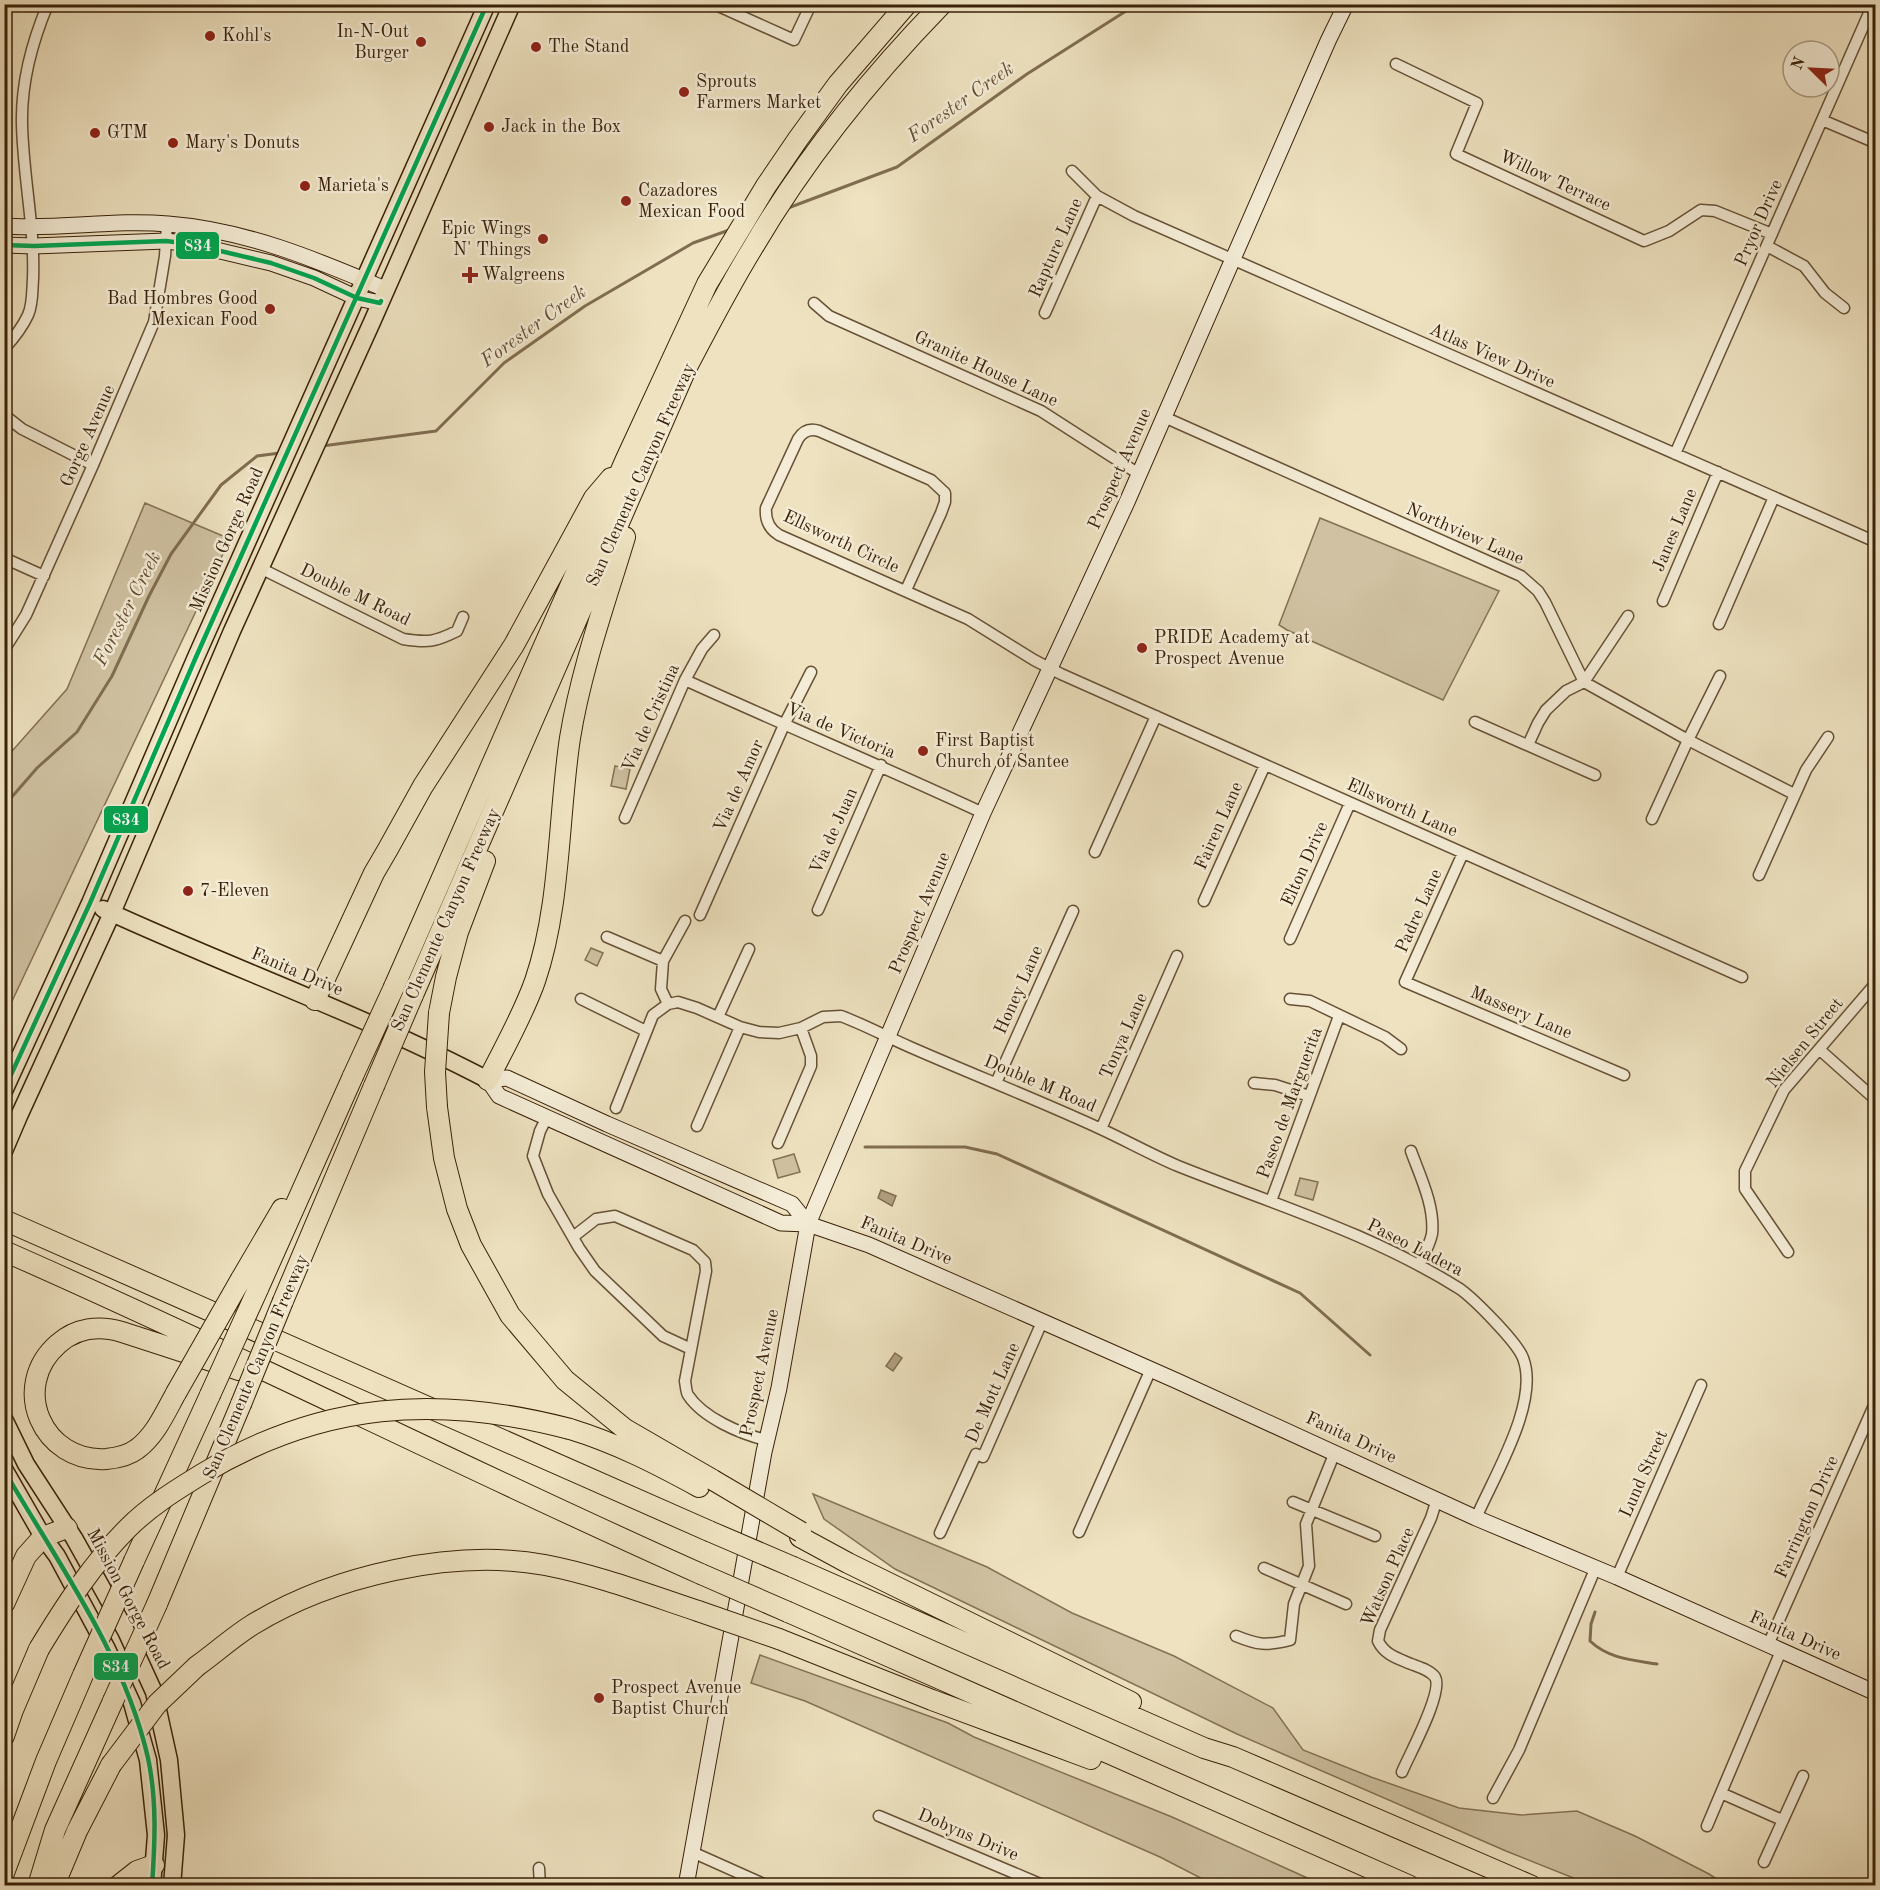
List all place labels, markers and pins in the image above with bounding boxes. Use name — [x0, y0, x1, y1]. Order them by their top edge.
place label: In-N-Out Burger — [336, 23, 410, 62]
place label: Kohl's — [222, 27, 272, 45]
marker: Kohl's — [203, 29, 217, 43]
marker: In-N-Out Burger — [414, 35, 428, 49]
place label: The Stand — [548, 38, 629, 56]
marker: The Stand — [529, 40, 543, 54]
place label: Sprouts Farmers Market — [696, 73, 821, 112]
marker: Sprouts Farmers Market — [677, 85, 691, 99]
place label: Jack in the Box — [501, 118, 621, 136]
marker: Jack in the Box — [482, 120, 496, 134]
place label: GTM — [107, 124, 148, 142]
marker: GTM — [88, 126, 102, 140]
place label: Mary's Donuts — [185, 134, 300, 152]
marker: Mary's Donuts — [166, 136, 180, 150]
place label: Marieta's — [317, 177, 389, 195]
marker: Marieta's — [298, 179, 312, 193]
place label: Cazadores Mexican Food — [638, 182, 745, 221]
marker: Cazadores Mexican Food — [619, 194, 633, 208]
place label: Epic Wings N' Things — [441, 220, 531, 259]
marker: Epic Wings N' Things — [536, 232, 550, 246]
place label: Walgreens — [482, 266, 565, 284]
marker: Walgreens — [463, 268, 477, 282]
place label: Bad Hombres Good Mexican Food — [107, 290, 258, 329]
marker: Bad Hombres Good Mexican Food — [263, 302, 277, 316]
place label: PRIDE Academy at Prospect Avenue — [1154, 629, 1310, 668]
marker: PRIDE Academy at Prospect Avenue — [1135, 641, 1149, 655]
place label: First Baptist Church of Santee — [935, 732, 1069, 771]
marker: First Baptist Church of Santee — [916, 744, 930, 758]
place label: 7-Eleven — [200, 882, 270, 900]
marker: 7-Eleven — [181, 884, 195, 898]
place label: Prospect Avenue Baptist Church — [611, 1679, 741, 1718]
marker: Prospect Avenue Baptist Church — [592, 1691, 606, 1705]

